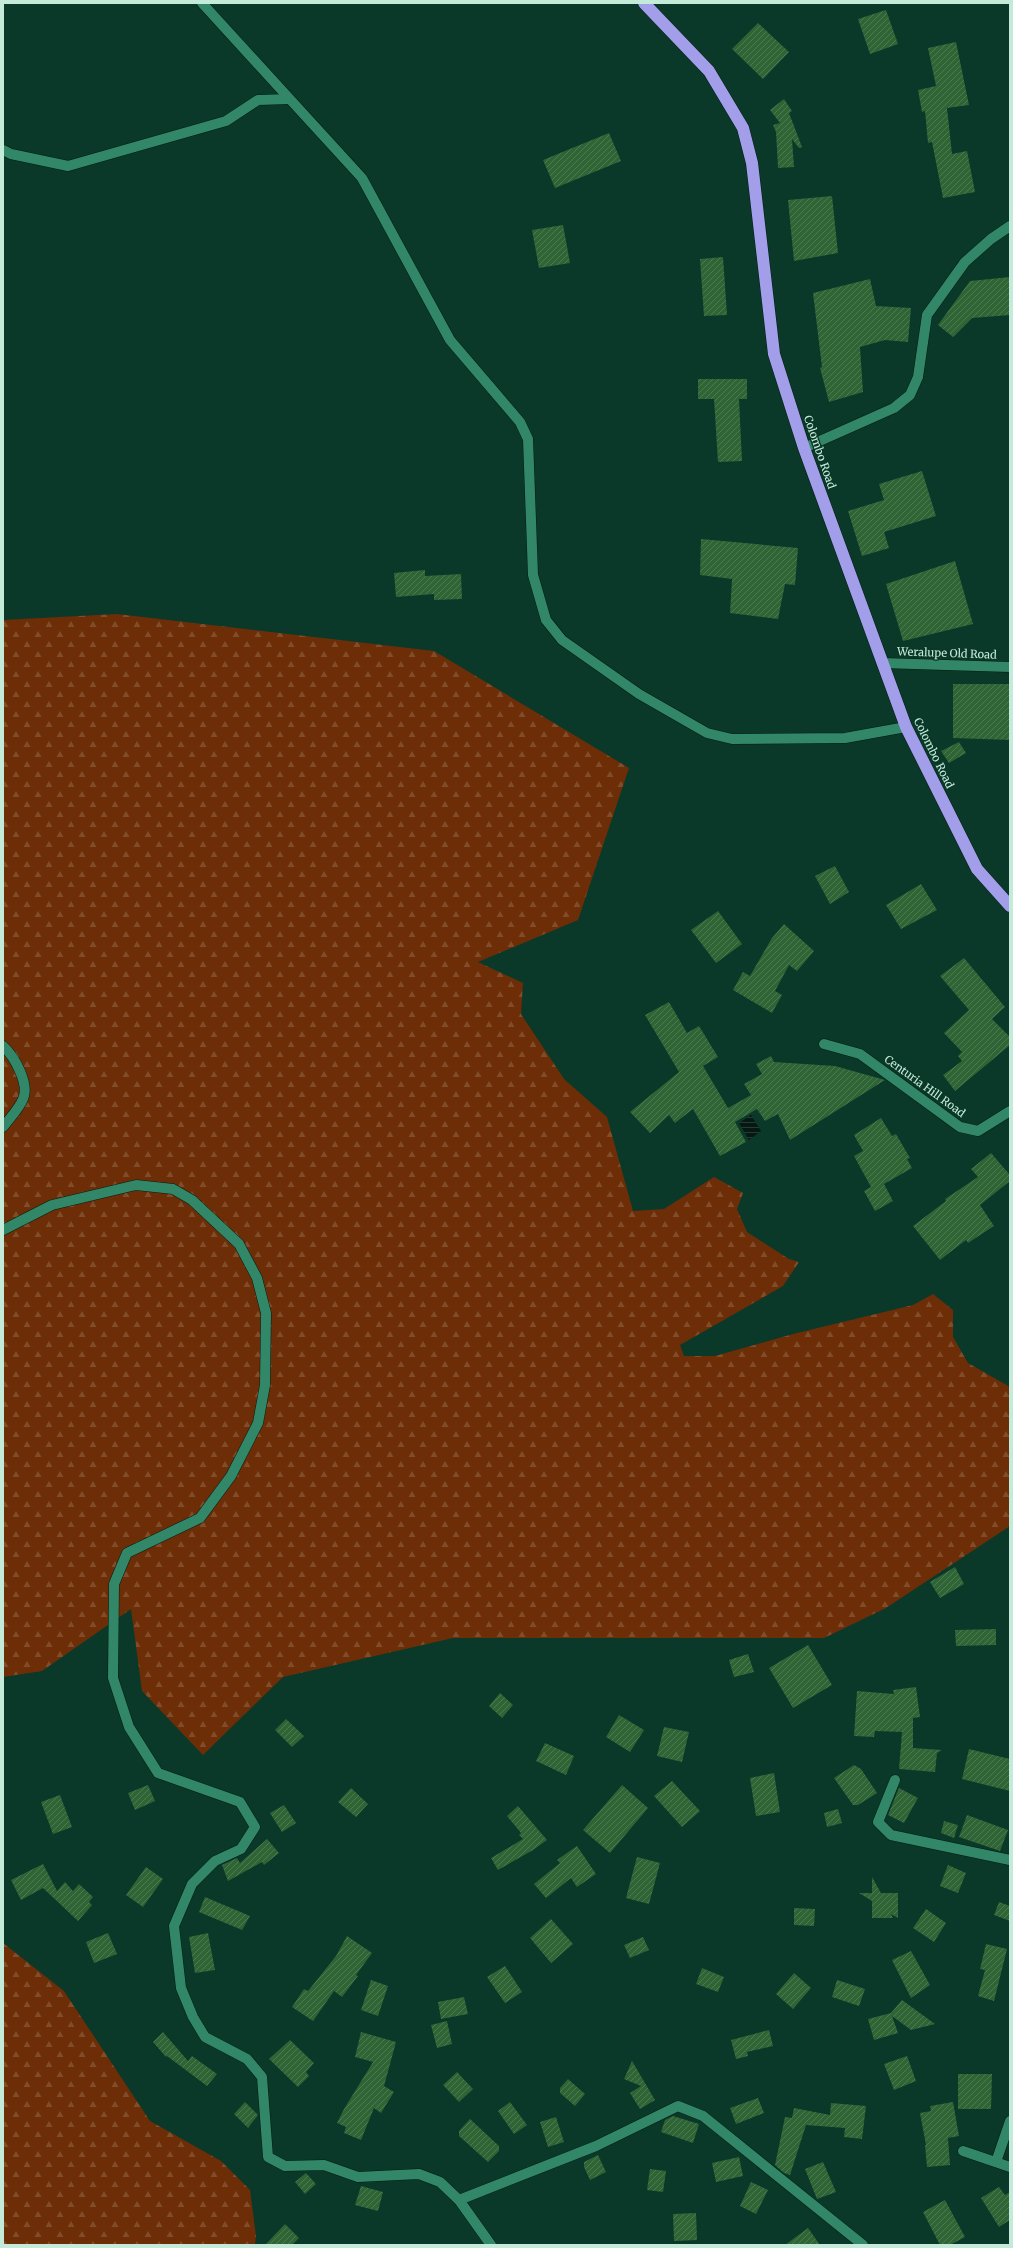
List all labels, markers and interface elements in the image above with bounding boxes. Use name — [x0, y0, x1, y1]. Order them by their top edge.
street label: Colombo Road — [801, 414, 839, 491]
street label: Weralupe Old Road — [896, 644, 997, 662]
street label: Colombo Road — [911, 716, 957, 791]
street label: Centuria Hill Road — [882, 1052, 968, 1120]

